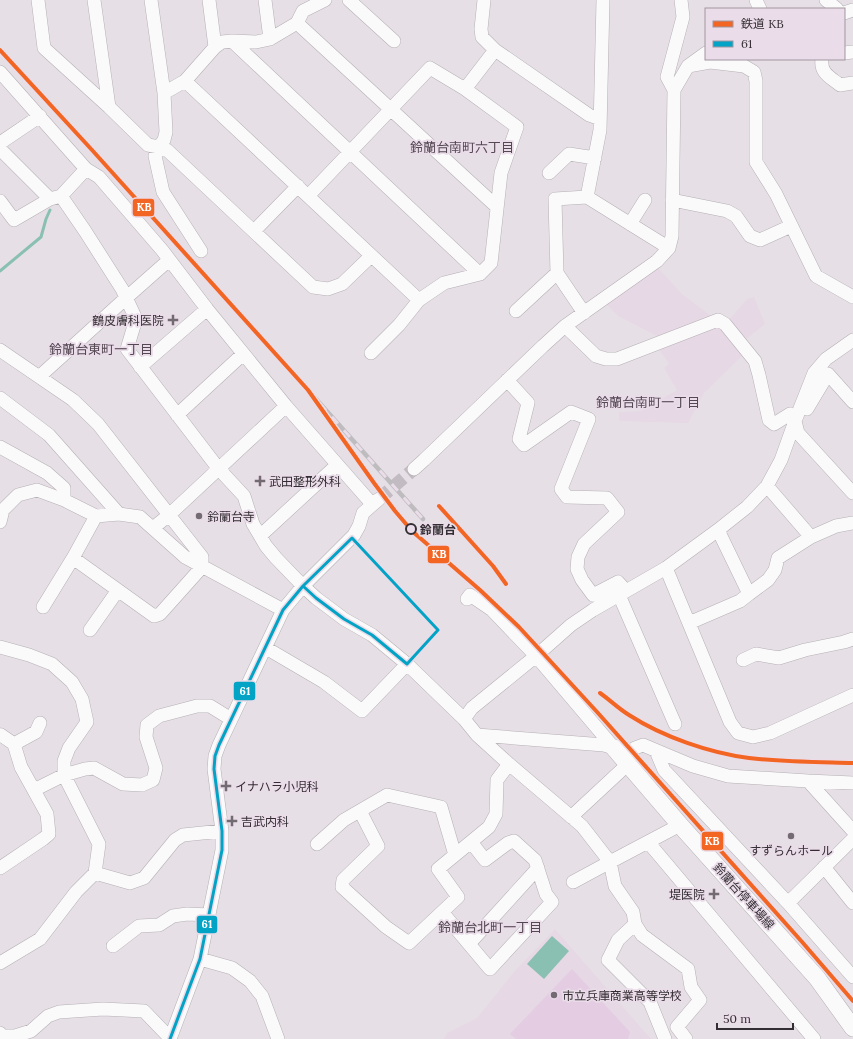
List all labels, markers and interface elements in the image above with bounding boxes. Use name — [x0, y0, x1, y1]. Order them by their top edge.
legend — [705, 8, 845, 60]
text: 鉄道 KB — [741, 16, 784, 31]
text: 61 — [741, 36, 752, 51]
district label: 鈴蘭台南町六丁目 — [410, 139, 514, 156]
line badge: KB — [132, 198, 155, 217]
text: KB — [136, 200, 152, 214]
place label: 鶴皮膚科医院 — [92, 313, 164, 328]
marker: 鶴皮膚科医院 — [167, 314, 179, 326]
district label: 鈴蘭台東町一丁目 — [49, 341, 153, 358]
district label: 鈴蘭台南町一丁目 — [596, 394, 700, 411]
place label: 武田整形外科 — [269, 474, 341, 489]
marker: 武田整形外科 — [254, 475, 266, 487]
place label: 鈴蘭台寺 — [207, 509, 255, 524]
marker: 鈴蘭台寺 — [194, 511, 204, 521]
place label: 鈴蘭台 — [419, 522, 456, 537]
marker: 鈴蘭台 — [405, 523, 417, 535]
line badge: KB — [427, 545, 450, 564]
text: KB — [431, 547, 447, 561]
line badge: 61 — [233, 681, 256, 701]
text: 61 — [240, 684, 251, 698]
place label: イナハラ小児科 — [235, 779, 319, 794]
marker: イナハラ小児科 — [220, 780, 232, 792]
place label: 吉武内科 — [241, 814, 289, 829]
marker: 吉武内科 — [226, 815, 238, 827]
line badge: KB — [701, 831, 724, 851]
marker: すずらんホール — [786, 831, 796, 841]
text: KB — [704, 834, 720, 848]
place label: すずらんホール — [749, 843, 833, 858]
street label: 鈴蘭台停車場線 — [710, 860, 778, 932]
place label: 堤医院 — [669, 887, 705, 902]
marker: 堤医院 — [708, 888, 720, 900]
line badge: 61 — [196, 915, 218, 934]
text: 61 — [202, 917, 213, 931]
district label: 鈴蘭台北町一丁目 — [438, 919, 542, 936]
place label: 市立兵庫商業高等学校 — [562, 988, 682, 1003]
marker: 市立兵庫商業高等学校 — [549, 990, 559, 1000]
scale bar — [717, 1005, 793, 1031]
text: 50 m — [723, 1011, 751, 1026]

